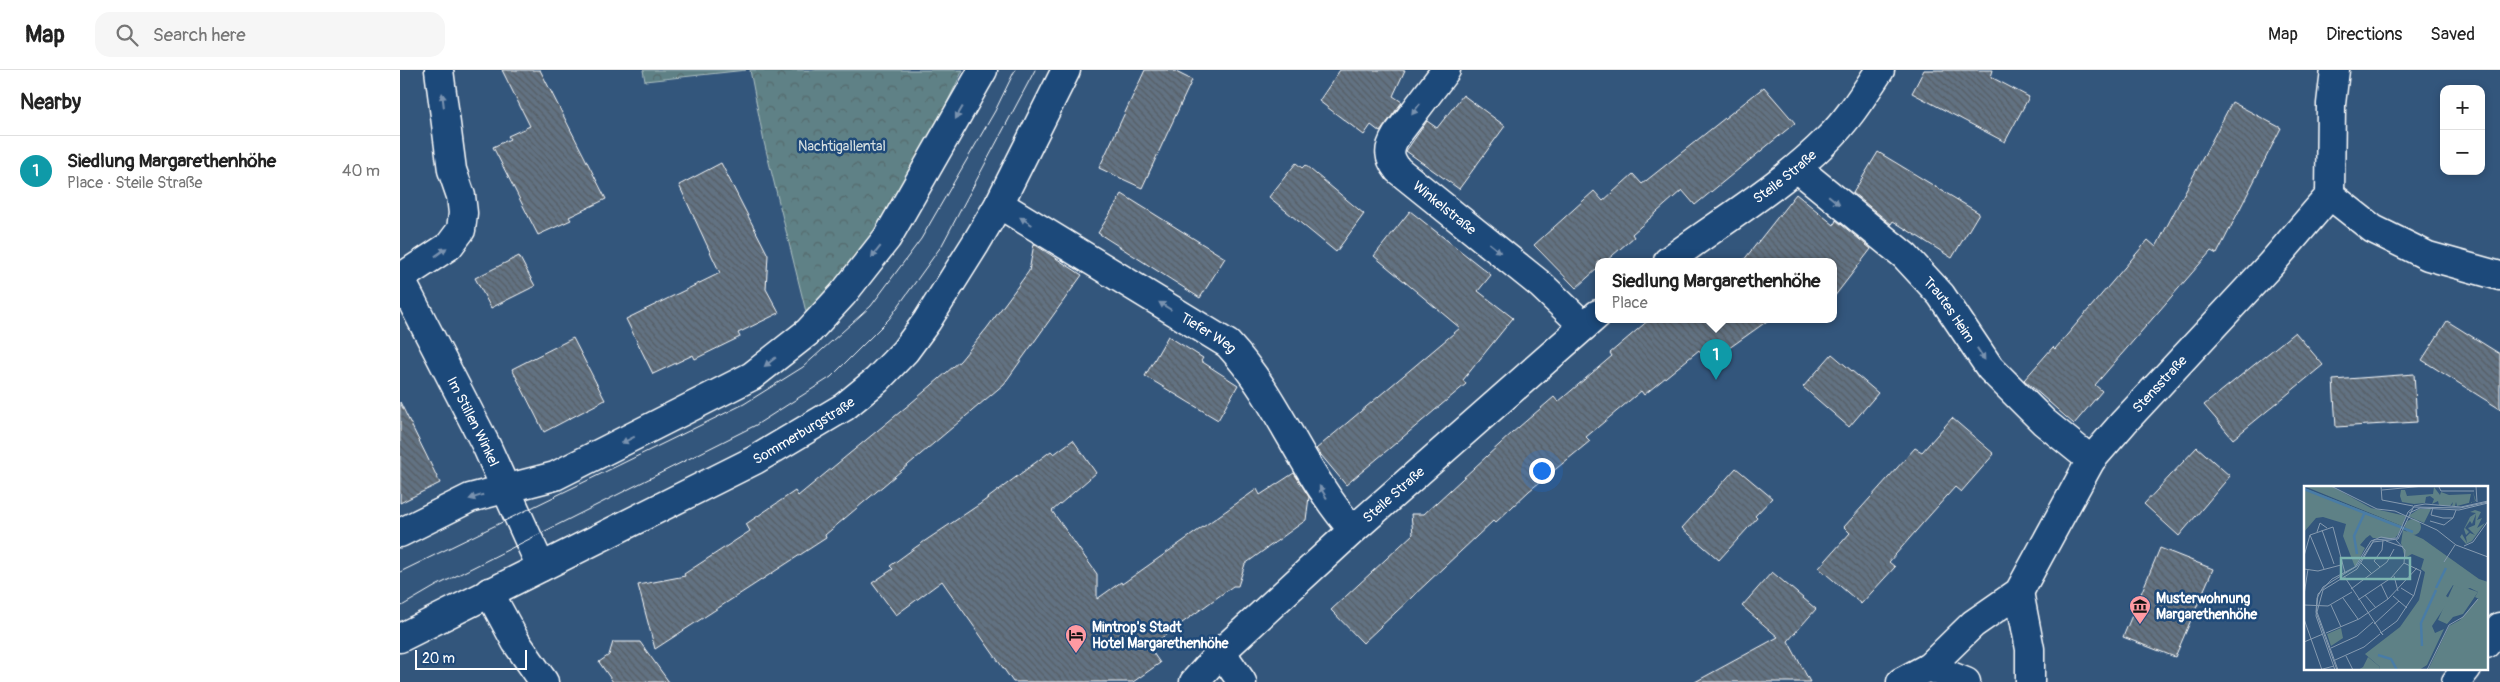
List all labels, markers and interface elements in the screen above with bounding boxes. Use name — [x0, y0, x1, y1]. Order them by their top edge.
search box — [95, 12, 445, 57]
text: Map — [25, 20, 65, 49]
icon: search — [113, 21, 141, 49]
text: Search here — [153, 23, 246, 47]
text: Map — [2268, 23, 2298, 46]
text: Directions — [2326, 23, 2402, 46]
text: Saved — [2430, 23, 2475, 46]
map controls — [2440, 85, 2485, 175]
button: + — [2440, 85, 2485, 130]
text: Nearby — [20, 89, 81, 116]
one-way arrow — [439, 91, 447, 107]
one-way arrow — [1411, 102, 1422, 115]
one-way arrow — [955, 106, 964, 119]
button: − — [2440, 130, 2485, 175]
park label: Nachtigallental — [798, 138, 886, 155]
street label: Steile Straße — [1750, 146, 1820, 207]
text: Siedlung Margarethenhöhe — [67, 149, 276, 173]
text: 1 — [33, 161, 39, 181]
text: 40 m — [342, 161, 380, 181]
text: Place · Steile Straße — [67, 173, 202, 193]
street label: Winkelstraße — [1410, 177, 1480, 238]
one-way arrow — [1828, 194, 1841, 205]
one-way arrow — [1020, 216, 1033, 225]
one-way arrow — [1489, 243, 1502, 254]
one-way arrow — [871, 245, 881, 259]
one-way arrow — [434, 247, 448, 257]
popup — [1595, 258, 1837, 323]
text: Siedlung Margarethenhöhe — [1611, 269, 1821, 293]
street label: Trautes Heim — [1920, 273, 1979, 346]
text: Place — [1611, 293, 1648, 313]
one-way arrow — [1158, 301, 1171, 310]
street label: Tiefer Weg — [1178, 309, 1240, 356]
pin: 1 — [1700, 339, 1732, 380]
one-way arrow — [1976, 347, 1986, 361]
street label: Stensstraße — [2129, 352, 2190, 416]
one-way arrow — [763, 357, 777, 367]
street label: Im Stillen Winkel — [444, 373, 503, 469]
street label: Sommerburgstraße — [750, 393, 858, 468]
one-way arrow — [621, 436, 635, 444]
your location — [1529, 458, 1555, 484]
street label: Steile Straße — [1359, 463, 1428, 526]
one-way arrow — [1319, 485, 1328, 498]
inset map — [2304, 486, 2488, 670]
one-way arrow — [469, 493, 484, 501]
place label: Musterwohnung Margarethenhöhe — [2156, 590, 2258, 623]
museum icon: Musterwohnung Margarethenhöhe — [2128, 594, 2152, 625]
place label: Mintrop's Stadt Hotel Margarethenhöhe — [1092, 619, 1230, 652]
hotel icon: Mintrop's Stadt Hotel Margarethenhöhe — [1064, 623, 1088, 654]
scale bar — [415, 647, 528, 670]
text: 20 m — [422, 650, 455, 667]

